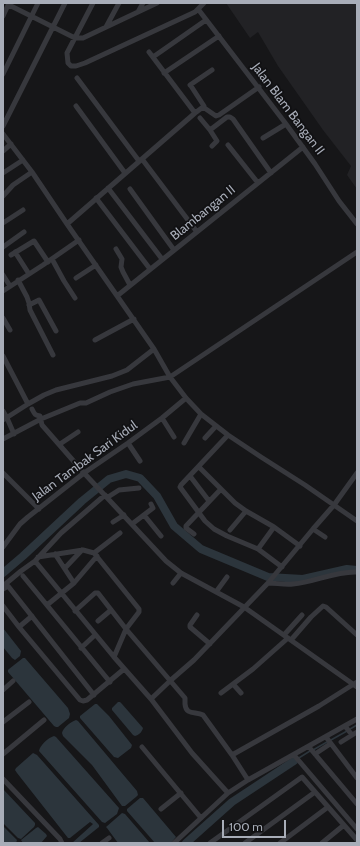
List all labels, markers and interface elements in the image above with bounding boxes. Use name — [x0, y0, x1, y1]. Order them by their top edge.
street label: Jalan Blam Bangan II — [248, 60, 328, 158]
street label: Blambangan II — [168, 182, 238, 244]
street label: Jalan Tambak Sari Kidul — [29, 418, 141, 504]
scale bar — [224, 812, 288, 838]
text: 100 m — [229, 819, 263, 834]

